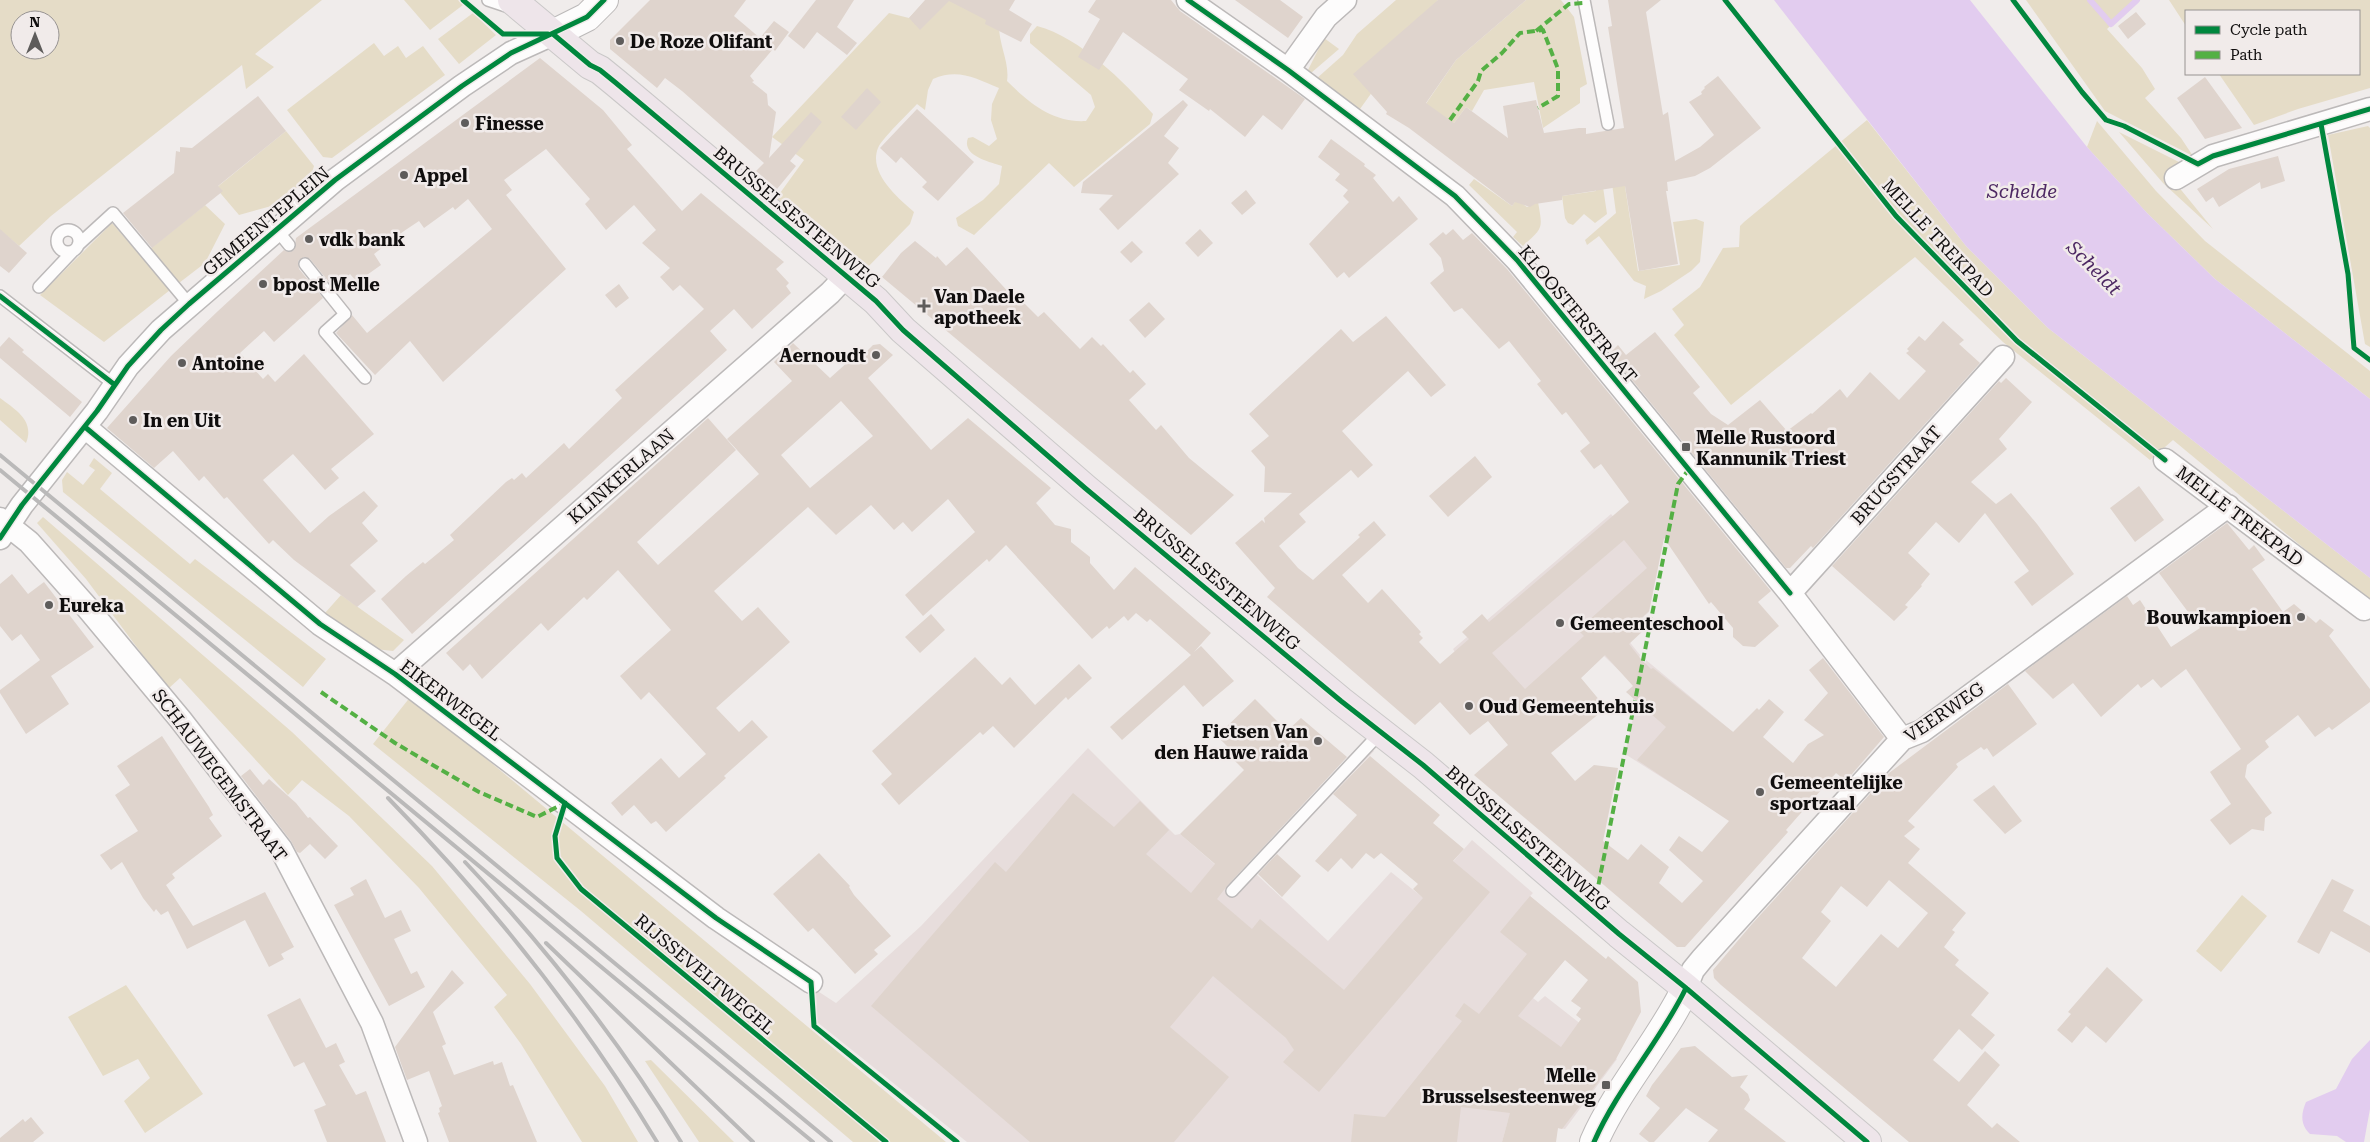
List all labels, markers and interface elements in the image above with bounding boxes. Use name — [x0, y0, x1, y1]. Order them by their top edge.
north arrow — [10, 10, 60, 60]
legend — [2185, 10, 2360, 75]
text: N — [30, 14, 41, 30]
text: Cycle path — [2230, 21, 2308, 39]
place label: De Roze Olifant — [630, 31, 772, 52]
marker: De Roze Olifant — [614, 35, 626, 47]
text: Path — [2230, 46, 2263, 64]
place label: Finesse — [475, 113, 544, 134]
marker: Finesse — [459, 117, 471, 129]
street label: BRUSSELSESTEENWEG — [710, 141, 884, 293]
street label: GEMEENTEPLEIN — [198, 162, 334, 280]
place label: Appel — [414, 165, 468, 186]
marker: Appel — [398, 169, 410, 181]
street label: MELLE TREKPAD — [1878, 175, 1998, 301]
water label: Schelde — [1986, 180, 2057, 203]
place label: vdk bank — [319, 229, 406, 250]
marker: vdk bank — [303, 233, 315, 245]
water label: Scheldt — [2061, 235, 2126, 300]
street label: KLOOSTERSTRAAT — [1515, 241, 1641, 387]
place label: bpost Melle — [273, 274, 380, 295]
marker: bpost Melle — [257, 278, 269, 290]
place label: Van Daele apotheek — [934, 286, 1025, 328]
marker: Van Daele apotheek — [918, 300, 930, 312]
place label: Aernoudt — [780, 345, 866, 366]
marker: Aernoudt — [870, 349, 882, 361]
place label: Antoine — [192, 353, 265, 374]
marker: Antoine — [176, 357, 188, 369]
place label: In en Uit — [143, 410, 221, 431]
marker: In en Uit — [127, 414, 139, 426]
street label: BRUGSTRAAT — [1846, 421, 1946, 529]
street label: KLINKERLAAN — [564, 424, 678, 528]
place label: Melle Rustoord Kannunik Triest — [1696, 427, 1846, 469]
marker: Melle Rustoord Kannunik Triest — [1680, 441, 1692, 453]
street label: MELLE TREKPAD — [2172, 461, 2308, 571]
street label: BRUSSELSESTEENWEG — [1130, 503, 1304, 655]
place label: Eureka — [59, 595, 124, 616]
marker: Eureka — [43, 599, 55, 611]
place label: Bouwkampioen — [2147, 607, 2291, 628]
marker: Bouwkampioen — [2295, 611, 2307, 623]
place label: Gemeenteschool — [1570, 613, 1724, 634]
marker: Gemeenteschool — [1554, 617, 1566, 629]
street label: EIKERWEGEL — [396, 655, 506, 745]
street label: VEERWEG — [1900, 678, 1988, 746]
street label: SCHAUWEGEMSTRAAT — [148, 685, 292, 865]
place label: Oud Gemeentehuis — [1479, 696, 1654, 717]
marker: Oud Gemeentehuis — [1463, 700, 1475, 712]
place label: Fietsen Van den Hauwe raida — [1154, 721, 1308, 763]
marker: Fietsen Van den Hauwe raida — [1312, 735, 1324, 747]
street label: BRUSSELSESTEENWEG — [1442, 761, 1614, 915]
place label: Gemeentelijke sportzaal — [1770, 772, 1903, 814]
marker: Gemeentelijke sportzaal — [1754, 786, 1766, 798]
street label: RIJSSEVELTWEGEL — [631, 909, 779, 1039]
place label: Melle Brusselsesteenweg — [1422, 1065, 1597, 1107]
marker: Melle Brusselsesteenweg — [1600, 1079, 1612, 1091]

